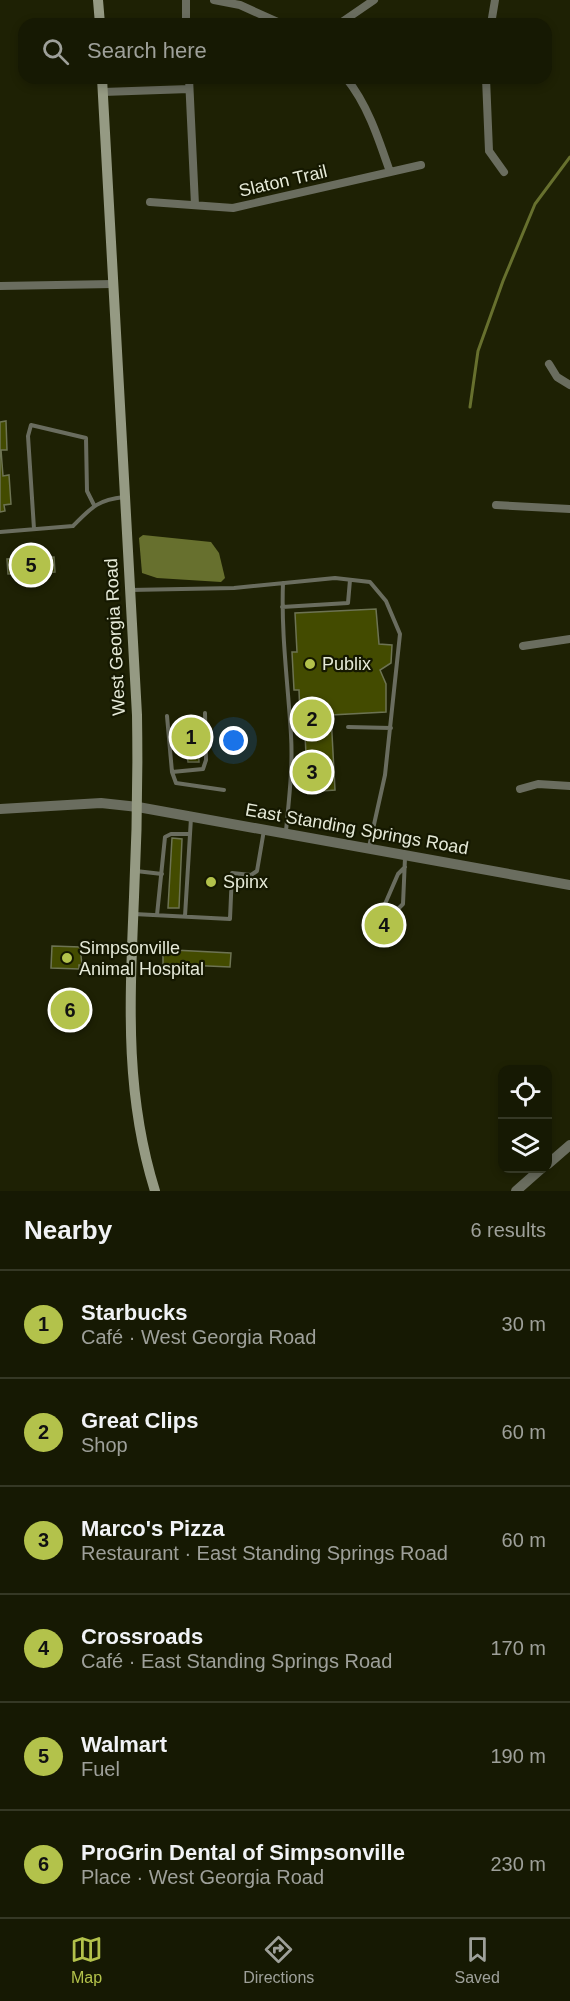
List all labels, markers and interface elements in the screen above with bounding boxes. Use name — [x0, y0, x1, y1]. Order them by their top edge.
search box — [18, 18, 552, 84]
icon: search — [39, 35, 72, 68]
text: Search here — [87, 38, 207, 63]
street label: Slaton Trail — [237, 161, 329, 201]
pin: 5 — [12, 542, 51, 588]
street label: West Georgia Road — [101, 558, 129, 716]
place label: Publix — [322, 654, 371, 674]
marker: Publix — [303, 657, 317, 671]
pin: 2 — [292, 696, 332, 742]
pin: 1 — [172, 714, 210, 760]
your location — [219, 726, 248, 755]
pin: 3 — [292, 750, 332, 794]
street label: East Standing Springs Road — [244, 800, 470, 858]
place label: Spinx — [223, 872, 268, 892]
marker: Spinx — [204, 875, 218, 889]
pin: 4 — [364, 902, 404, 948]
place label: Simpsonville Animal Hospital — [79, 938, 204, 979]
marker: Simpsonville Animal Hospital — [60, 951, 74, 965]
pin: 6 — [50, 988, 90, 1032]
map controls — [498, 1065, 552, 1173]
button: locate — [498, 1065, 552, 1119]
button: layers — [498, 1119, 552, 1173]
text: Nearby — [24, 1215, 112, 1245]
text: 6 results — [470, 1219, 546, 1241]
text: Starbucks — [81, 1300, 187, 1325]
text: 1 — [38, 1313, 49, 1335]
text: 30 m — [502, 1313, 546, 1335]
text: Café · West Georgia Road — [81, 1326, 316, 1348]
text: Great Clips — [81, 1408, 198, 1433]
text: 2 — [38, 1421, 49, 1443]
text: 60 m — [502, 1421, 546, 1443]
text: Shop — [81, 1434, 128, 1456]
text: Marco's Pizza — [81, 1516, 224, 1541]
text: 3 — [38, 1529, 49, 1551]
text: 60 m — [502, 1529, 546, 1551]
text: Restaurant · East Standing Springs Road — [81, 1542, 448, 1564]
text: Crossroads — [81, 1624, 203, 1649]
text: 4 — [38, 1637, 49, 1659]
text: 170 m — [490, 1637, 546, 1659]
text: Café · East Standing Springs Road — [81, 1650, 392, 1672]
text: Walmart — [81, 1732, 167, 1757]
text: 5 — [38, 1745, 49, 1767]
text: 190 m — [490, 1745, 546, 1767]
text: Fuel — [81, 1758, 120, 1780]
text: ProGrin Dental of Simpsonville — [81, 1840, 405, 1865]
text: 6 — [38, 1853, 49, 1875]
text: 230 m — [490, 1853, 546, 1875]
text: Place · West Georgia Road — [81, 1866, 324, 1888]
tab: Map — [70, 1933, 103, 1987]
tab: Directions — [243, 1933, 314, 1987]
tab: Saved — [455, 1933, 500, 1987]

